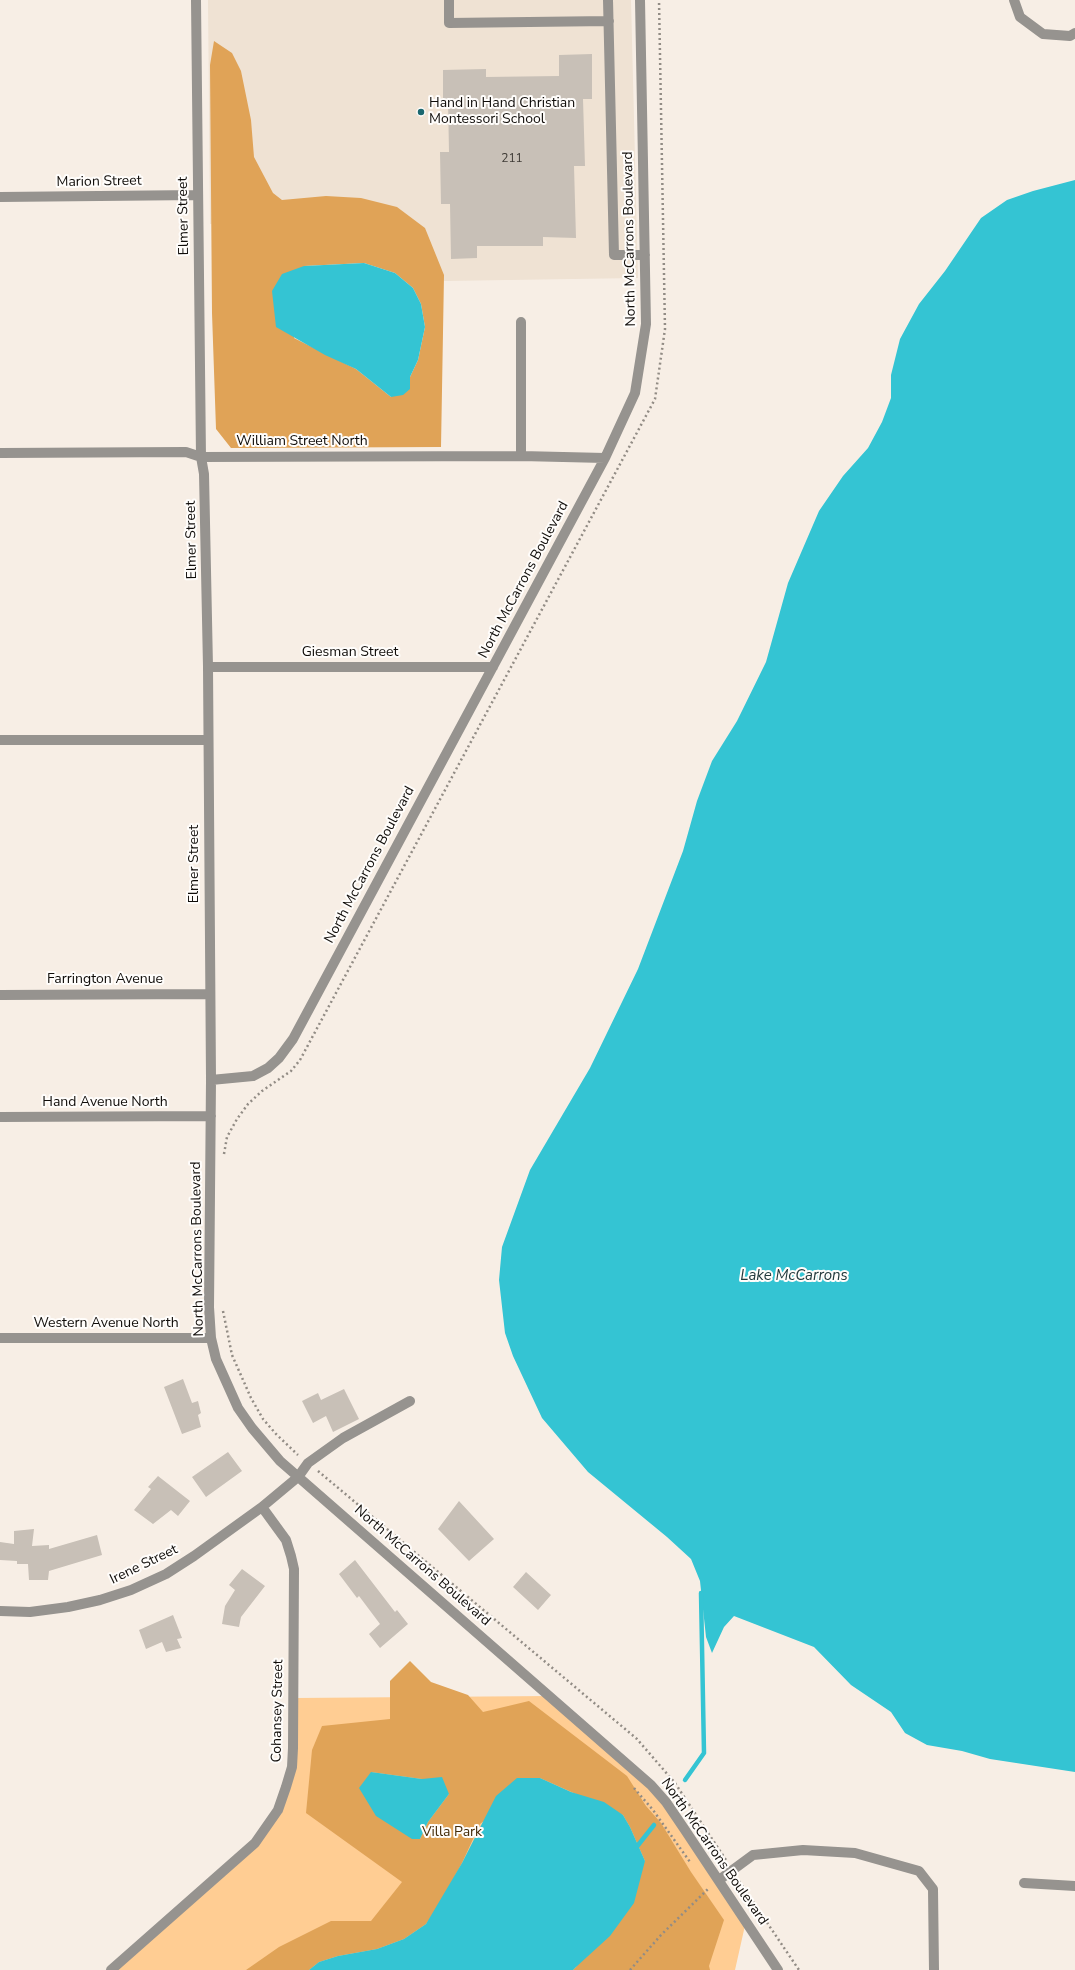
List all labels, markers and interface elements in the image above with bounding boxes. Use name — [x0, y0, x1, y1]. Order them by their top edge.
place label: Hand in Hand Christian Montessori School — [429, 96, 575, 128]
marker: Hand in Hand Christian Montessori School — [416, 107, 426, 117]
street label: North McCarrons Boulevard — [620, 151, 640, 327]
house number: 211 — [501, 152, 523, 166]
street label: Marion Street — [56, 173, 142, 191]
street label: Elmer Street — [175, 177, 193, 255]
street label: William Street North — [236, 434, 368, 450]
street label: North McCarrons Boulevard — [475, 499, 573, 661]
street label: Elmer Street — [183, 501, 201, 579]
street label: Giesman Street — [302, 645, 398, 661]
street label: North McCarrons Boulevard — [321, 784, 419, 946]
street label: Elmer Street — [187, 825, 203, 903]
street label: Farrington Avenue — [47, 972, 163, 988]
street label: Hand Avenue North — [42, 1095, 168, 1111]
street label: North McCarrons Boulevard — [188, 1161, 208, 1337]
water label: Lake McCarrons — [740, 1267, 848, 1285]
street label: Western Avenue North — [33, 1316, 179, 1332]
street label: North McCarrons Boulevard — [350, 1502, 494, 1630]
street label: Irene Street — [107, 1541, 181, 1589]
street label: Cohansey Street — [269, 1659, 287, 1763]
street label: North McCarrons Boulevard — [657, 1775, 771, 1929]
park label: Villa Park — [422, 1825, 482, 1841]

